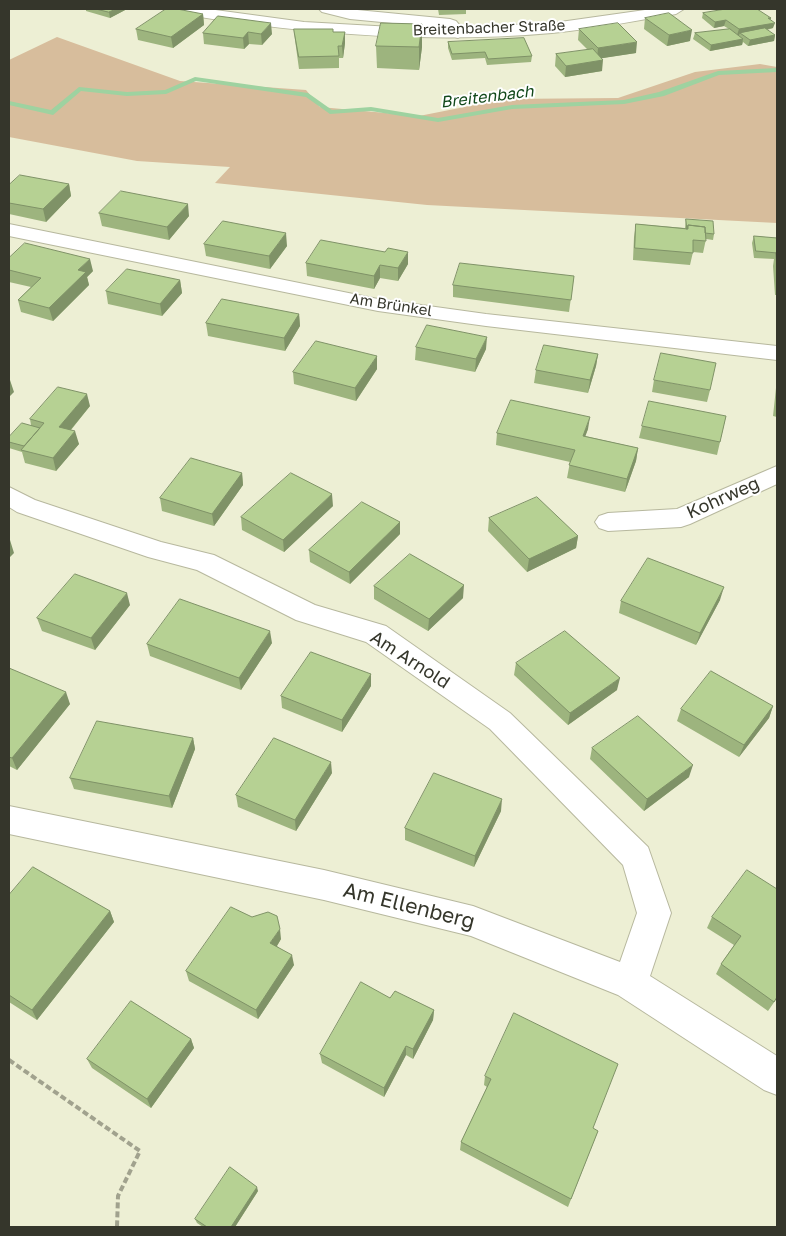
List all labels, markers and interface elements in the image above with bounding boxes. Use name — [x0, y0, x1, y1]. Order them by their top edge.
street label: Breitenbacher Straße — [412, 16, 566, 40]
water label: Breitenbach — [440, 82, 534, 112]
street label: Am Brünkel — [349, 290, 433, 320]
street label: Kohrweg — [683, 472, 763, 524]
street label: Am Arnold — [366, 626, 454, 694]
street label: Am Ellenberg — [340, 877, 478, 935]

